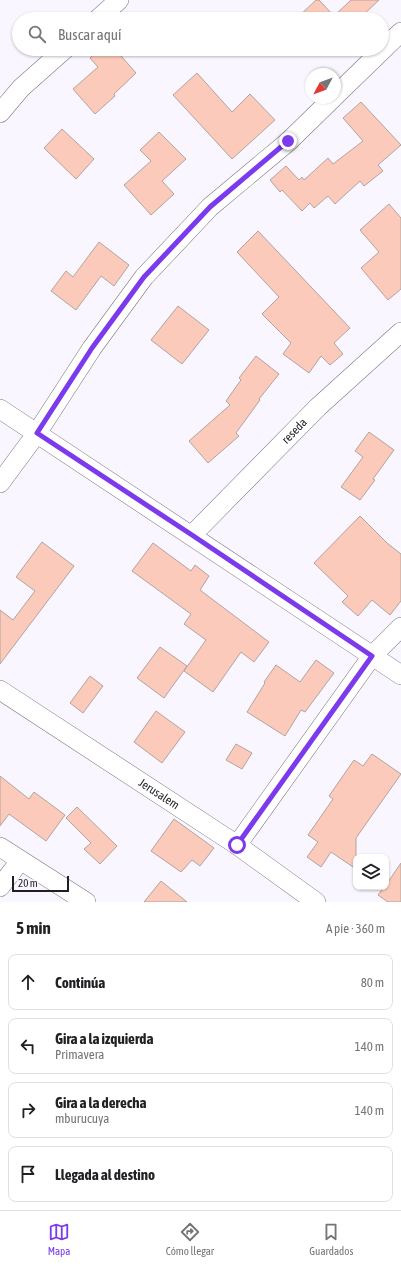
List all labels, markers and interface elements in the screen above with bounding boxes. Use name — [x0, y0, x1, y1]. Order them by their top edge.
search box — [12, 12, 389, 56]
icon: search — [26, 23, 48, 45]
text: Buscar aquí — [58, 26, 121, 43]
north arrow — [305, 68, 341, 104]
route end — [279, 132, 297, 150]
street label: reseda — [279, 415, 310, 447]
street label: Jerusalem — [136, 776, 182, 812]
route start — [228, 836, 246, 854]
map controls — [353, 854, 389, 890]
button: layers — [353, 854, 389, 890]
scale bar — [12, 874, 69, 893]
text: 20 m — [18, 877, 38, 889]
text: 5 min — [16, 918, 51, 938]
text: A pie · 360 m — [326, 921, 385, 936]
icon: ahead — [17, 971, 39, 993]
text: Continúa — [55, 974, 105, 991]
text: 80 m — [361, 975, 384, 990]
text: Gira a la izquierda — [55, 1030, 153, 1047]
icon: left — [17, 1035, 39, 1057]
text: 140 m — [355, 1039, 384, 1054]
text: Primavera — [55, 1047, 104, 1062]
text: Gira a la derecha — [55, 1094, 146, 1111]
icon: right — [17, 1099, 39, 1121]
text: 140 m — [355, 1103, 384, 1118]
text: mburucuya — [55, 1111, 109, 1126]
icon: arrive — [17, 1163, 39, 1185]
text: Llegada al destino — [55, 1166, 155, 1183]
tab: Mapa — [48, 1221, 70, 1257]
tab: Cómo llegar — [166, 1221, 214, 1257]
tab: Guardados — [309, 1221, 353, 1257]

